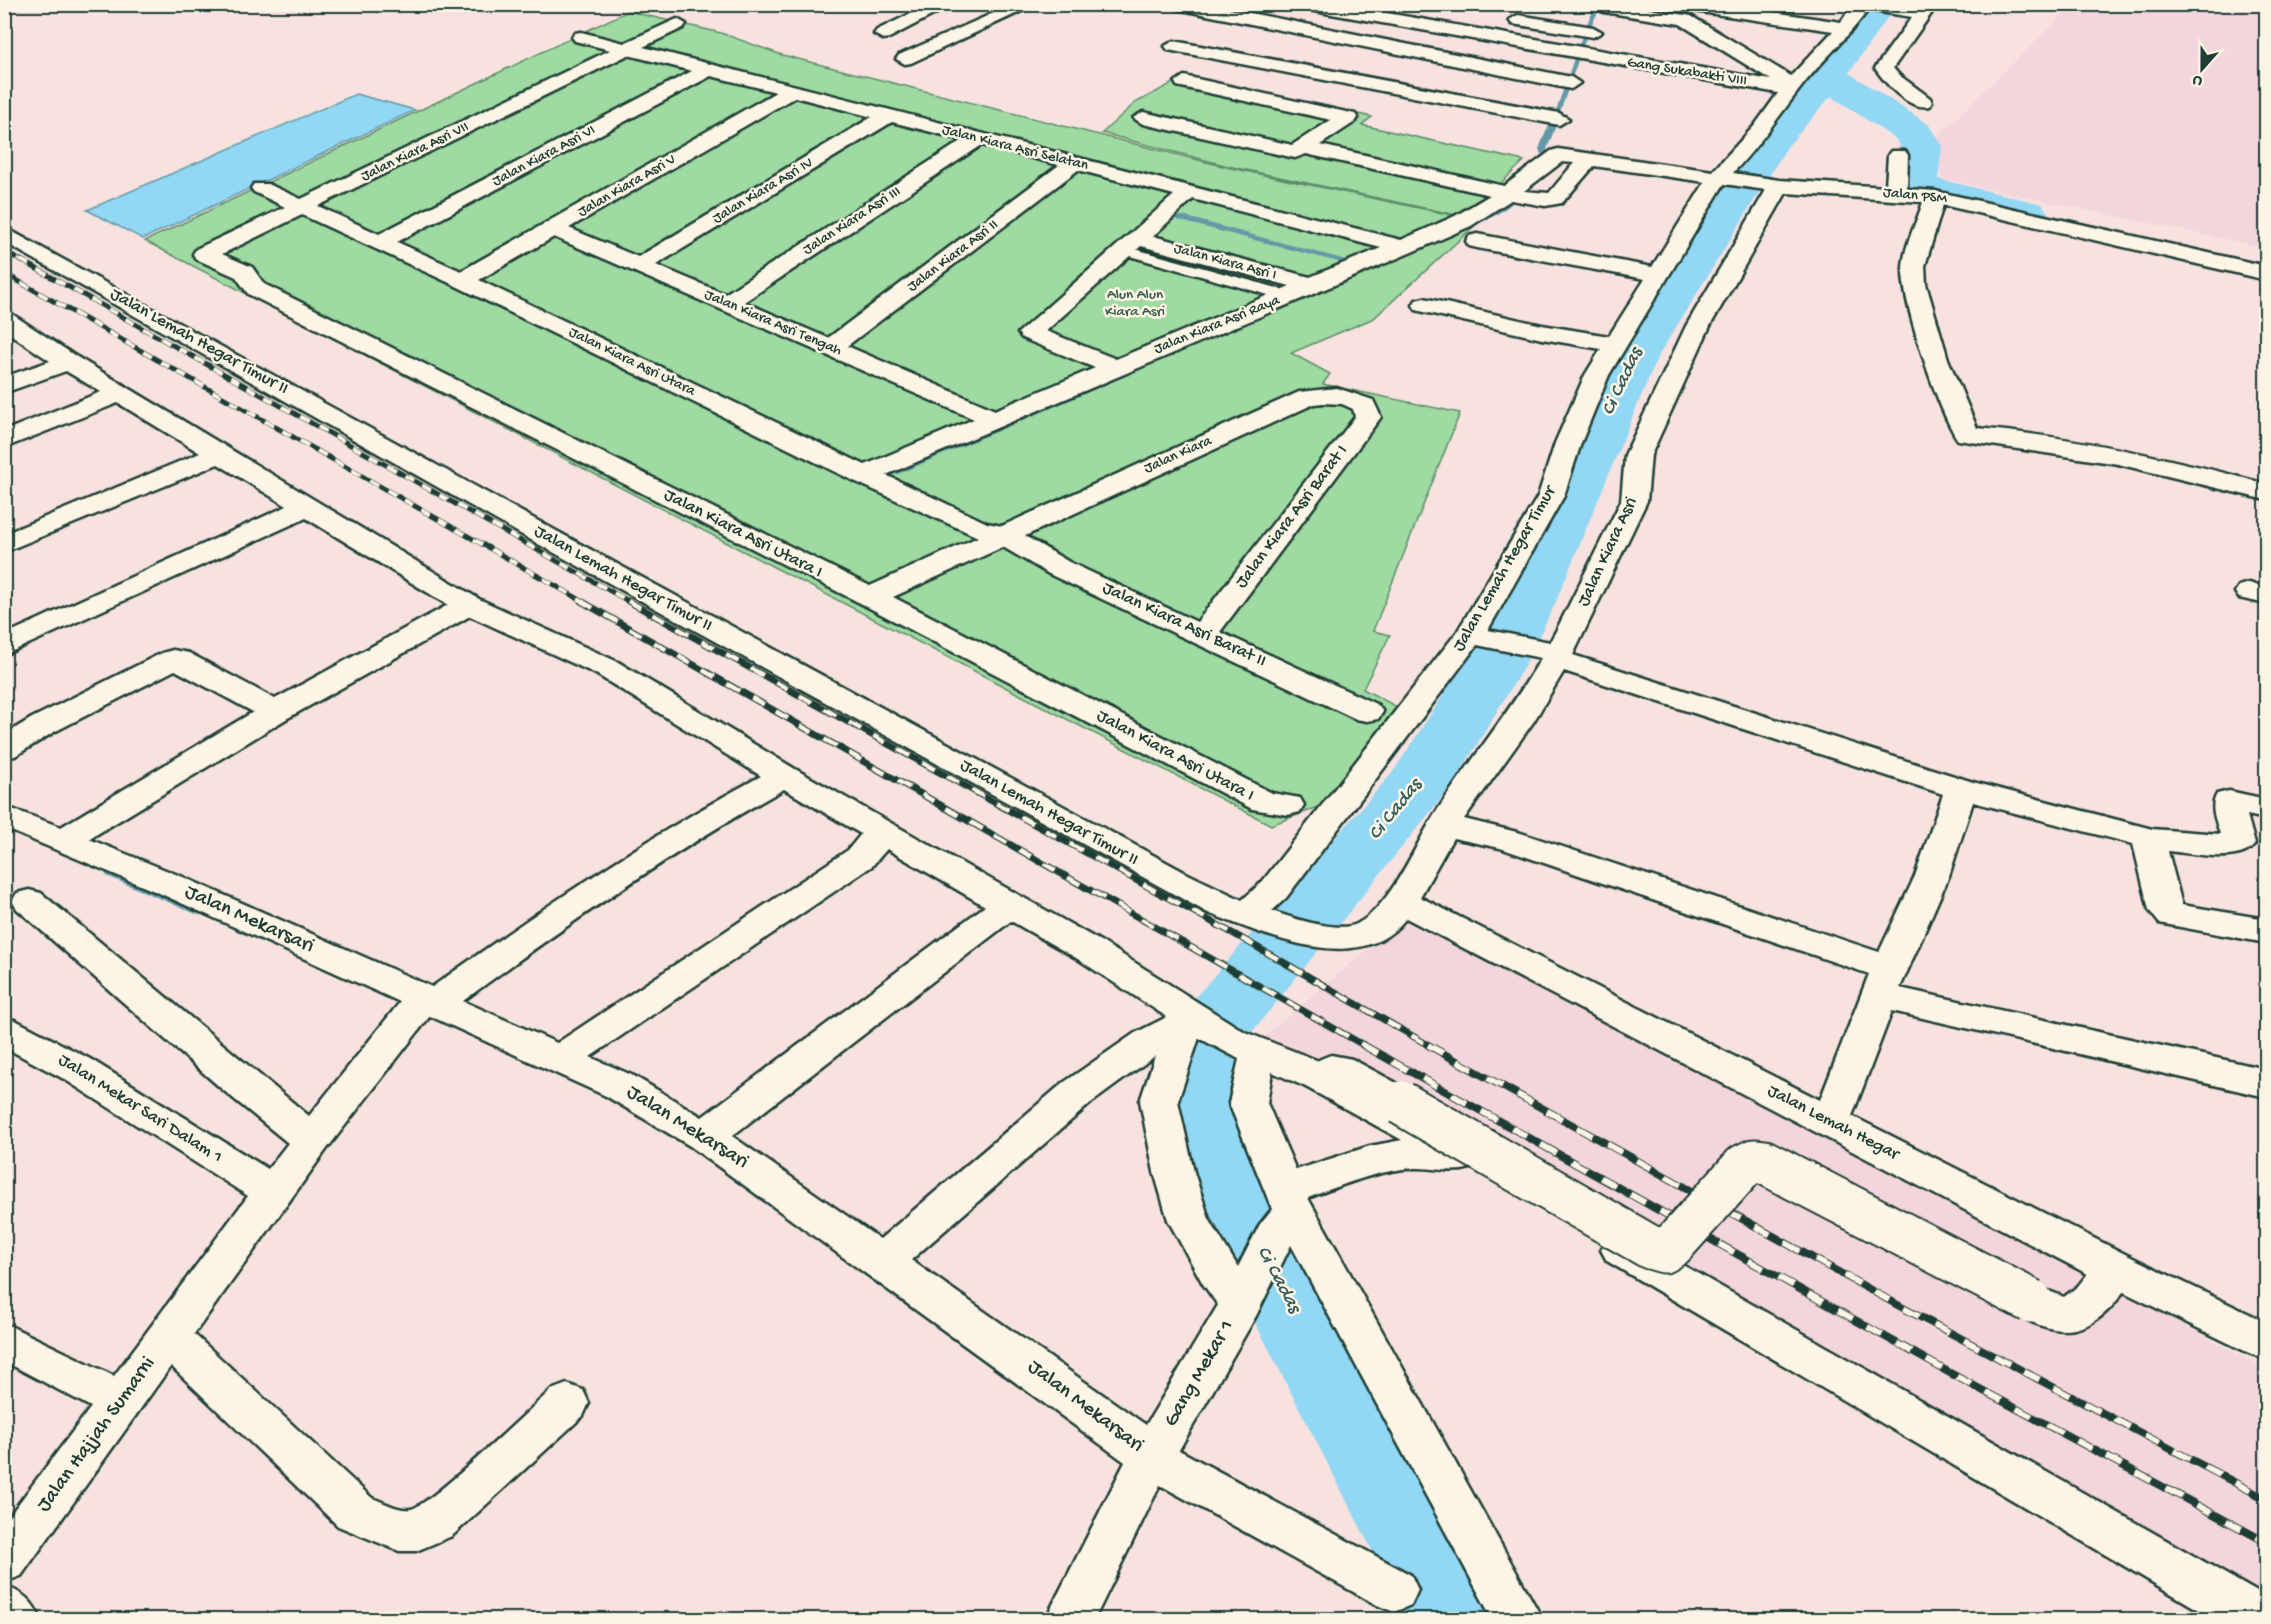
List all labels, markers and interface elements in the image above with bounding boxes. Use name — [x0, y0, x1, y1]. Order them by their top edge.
north arrow — [2172, 39, 2232, 99]
street label: Gang Sukabakti VIII — [1626, 54, 1748, 90]
text: U — [2189, 69, 2206, 90]
street label: Jalan Kiara Asri VII — [358, 118, 472, 186]
street label: Jalan Kiara Asri VI — [489, 121, 599, 191]
street label: Jalan Kiara Asri Selatan — [940, 121, 1090, 175]
street label: Jalan Kiara Asri V — [575, 151, 679, 221]
street label: Jalan Kiara Asri IV — [709, 154, 817, 228]
street label: Jalan Kiara Asri III — [800, 183, 904, 259]
street label: Jalan PSM — [1882, 184, 1948, 208]
street label: Jalan Kiara Asri II — [904, 216, 1002, 296]
street label: Jalan Kiara Asri I — [1172, 240, 1278, 284]
street label: Jalan Lemah Hegar Timur II — [106, 284, 292, 400]
street label: Jalan Kiara Asri Tengah — [702, 286, 844, 360]
park label: Alun Alun Kiara Asri — [1105, 286, 1165, 321]
street label: Jalan Kiara Asri Raya — [1152, 291, 1283, 358]
street label: Jalan Kiara Asri Utara — [566, 323, 699, 401]
water label: Ci Cadas — [1597, 343, 1649, 420]
street label: Jalan Kiara — [1141, 432, 1215, 478]
street label: Jalan Kiara Asri Barat I — [1231, 441, 1353, 593]
street label: Jalan Lemah Hegar Timur — [1449, 481, 1562, 656]
street label: Jalan Kiara Asri Utara I — [660, 485, 826, 583]
street label: Jalan Kiara Asri — [1573, 494, 1643, 610]
street label: Jalan Lemah Hegar Timur II — [530, 521, 716, 637]
street label: Jalan Kiara Asri Barat II — [1099, 578, 1269, 672]
street label: Jalan Kiara Asri Utara I — [1093, 706, 1257, 806]
street label: Jalan Lemah Hegar Timur II — [956, 755, 1142, 871]
water label: Ci Cadas — [1364, 773, 1429, 845]
street label: Jalan Mekarsari — [180, 880, 318, 960]
street label: Jalan Mekar Sari Dalam 1 — [54, 1050, 226, 1168]
street label: Jalan Mekarsari — [621, 1080, 753, 1176]
street label: Jalan Lemah Hegar — [1764, 1081, 1904, 1166]
water label: Ci Cadas — [1251, 1243, 1306, 1319]
street label: Gang Mekar 1 — [1159, 1316, 1241, 1432]
street label: Jalan Hajjah Sumarni — [32, 1352, 162, 1518]
street label: Jalan Mekarsari — [1022, 1355, 1148, 1459]

